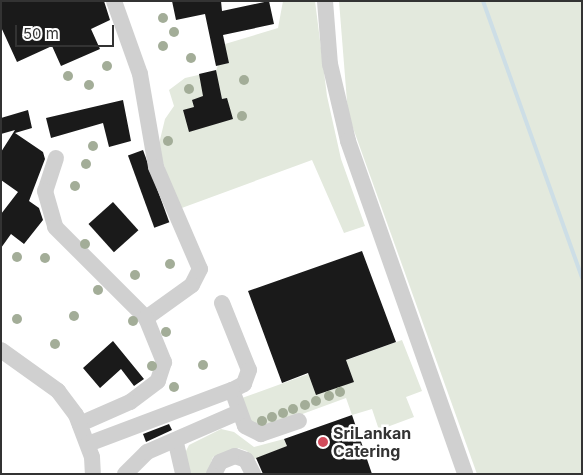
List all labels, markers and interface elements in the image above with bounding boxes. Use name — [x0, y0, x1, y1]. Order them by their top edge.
scale bar — [18, 15, 116, 47]
text: 50 m — [23, 24, 59, 43]
place label: SriLankan Catering — [333, 423, 411, 461]
marker: SriLankan Catering — [317, 436, 329, 448]

